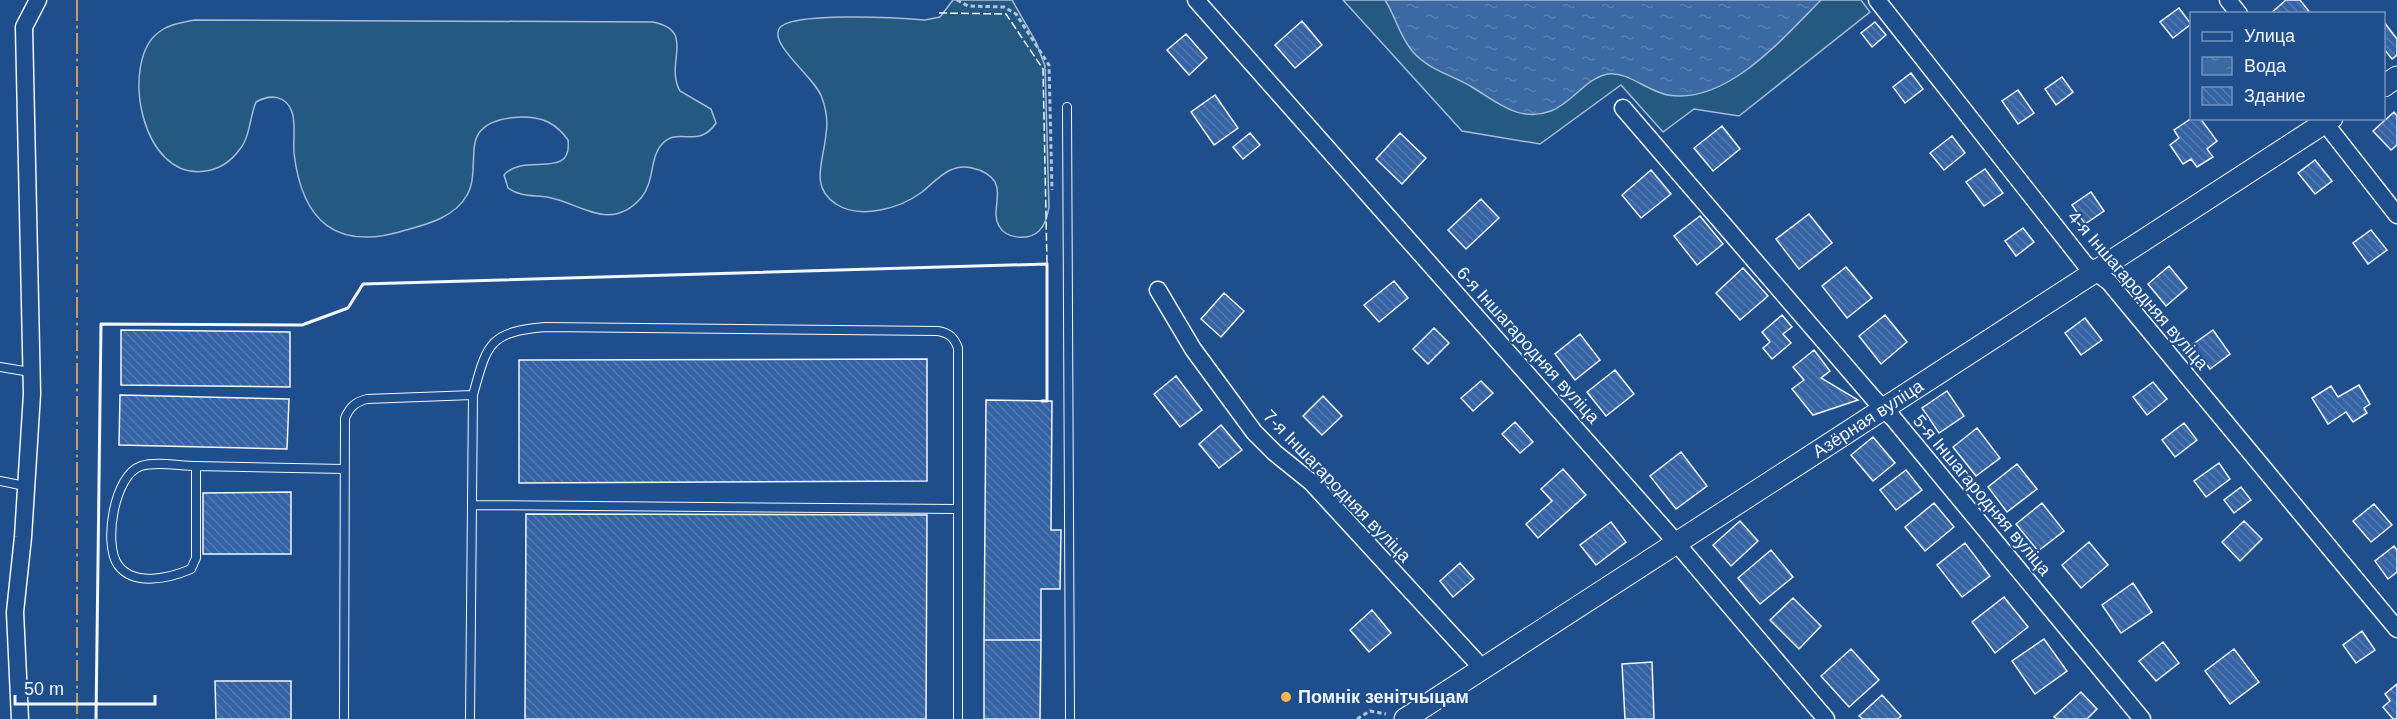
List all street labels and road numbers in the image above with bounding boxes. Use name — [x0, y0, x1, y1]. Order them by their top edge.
street label: 4-я Іншагародняя вуліца — [2064, 207, 2213, 374]
street label: 6-я Іншагародняя вуліца — [1452, 263, 1604, 428]
street label: Азёрная вуліца — [1809, 375, 1928, 462]
street label: 7-я Іншагародняя вуліца — [1259, 406, 1416, 567]
street label: 5-я Іншагародняя вуліца — [1909, 411, 2056, 580]

